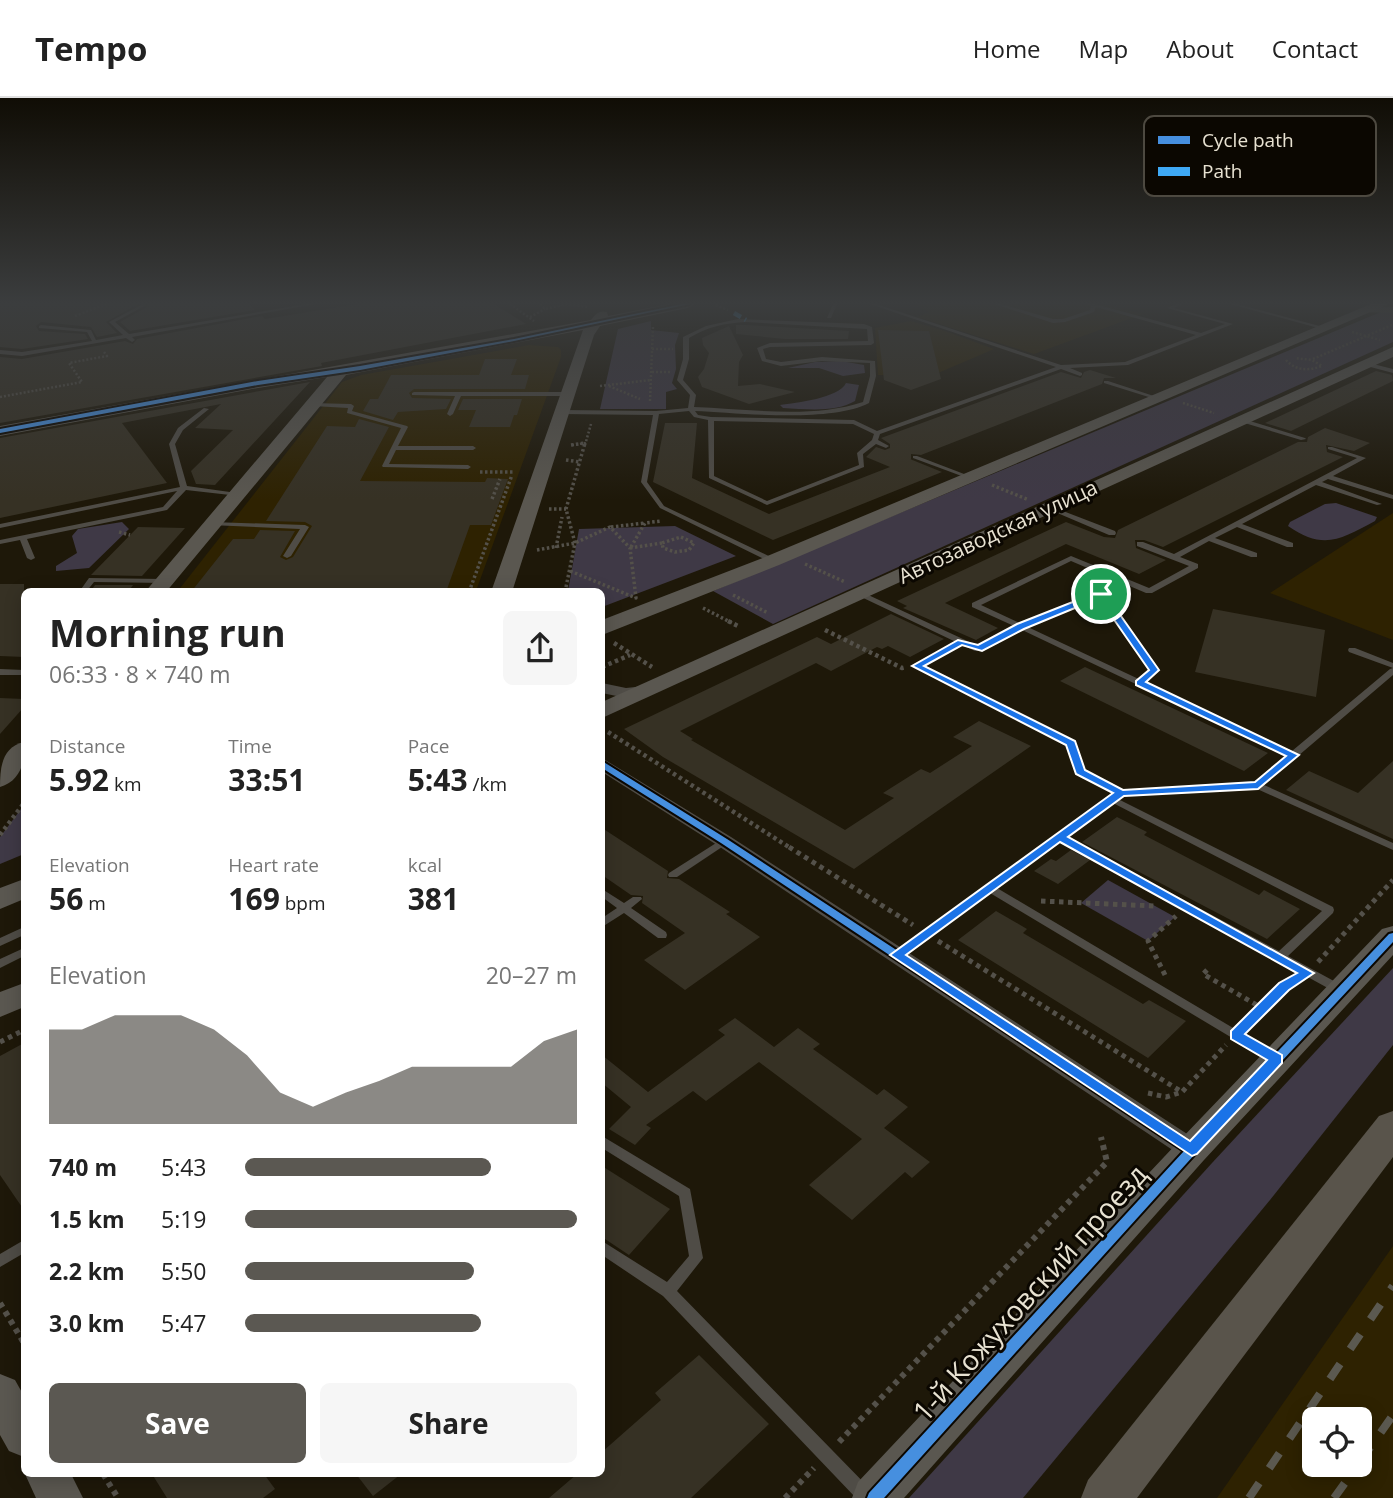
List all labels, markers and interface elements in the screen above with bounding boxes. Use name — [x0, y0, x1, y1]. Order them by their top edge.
text: Tempo — [35, 26, 147, 71]
text: Home — [973, 32, 1041, 65]
text: Map — [1079, 32, 1128, 65]
text: About — [1166, 32, 1234, 65]
text: Contact — [1272, 32, 1358, 65]
legend — [1144, 116, 1376, 196]
text: Cycle path — [1202, 127, 1294, 153]
text: Path — [1202, 158, 1242, 184]
street label: Автозаводская улица — [893, 473, 1102, 590]
pin — [1071, 564, 1131, 624]
icon: arrive — [1082, 575, 1120, 613]
text: Morning run — [49, 606, 286, 658]
button: share — [503, 611, 577, 685]
text: 06:33 · 8 × 740 m — [49, 658, 231, 690]
text: Distance — [49, 733, 125, 759]
text: Time — [228, 733, 272, 759]
text: Pace — [408, 733, 449, 759]
text: 5.92 — [49, 759, 109, 800]
text: 33:51 — [228, 759, 306, 800]
text: 5:43 — [408, 759, 468, 800]
text: km — [109, 771, 142, 797]
text: /km — [468, 771, 507, 797]
text: Elevation — [49, 852, 130, 878]
text: Heart rate — [228, 852, 319, 878]
text: kcal — [408, 852, 442, 878]
text: 56 — [49, 878, 83, 919]
text: 169 — [228, 878, 280, 919]
text: 381 — [408, 878, 459, 919]
text: m — [83, 890, 106, 916]
text: bpm — [280, 890, 326, 916]
text: Elevation — [49, 959, 147, 991]
text: 20–27 m — [486, 959, 577, 991]
text: 740 m — [49, 1151, 117, 1183]
text: 5:43 — [161, 1151, 207, 1183]
street label: 1-й Кожуховский проезд — [904, 1156, 1155, 1429]
text: 1.5 km — [49, 1203, 125, 1235]
text: 5:19 — [161, 1203, 207, 1235]
text: 2.2 km — [49, 1255, 125, 1287]
text: 5:50 — [161, 1255, 207, 1287]
text: 3.0 km — [49, 1307, 125, 1339]
text: 5:47 — [161, 1307, 207, 1339]
button: Save — [49, 1383, 306, 1463]
button: Share — [320, 1383, 577, 1463]
map controls — [1302, 1407, 1372, 1477]
button: locate — [1302, 1407, 1372, 1477]

